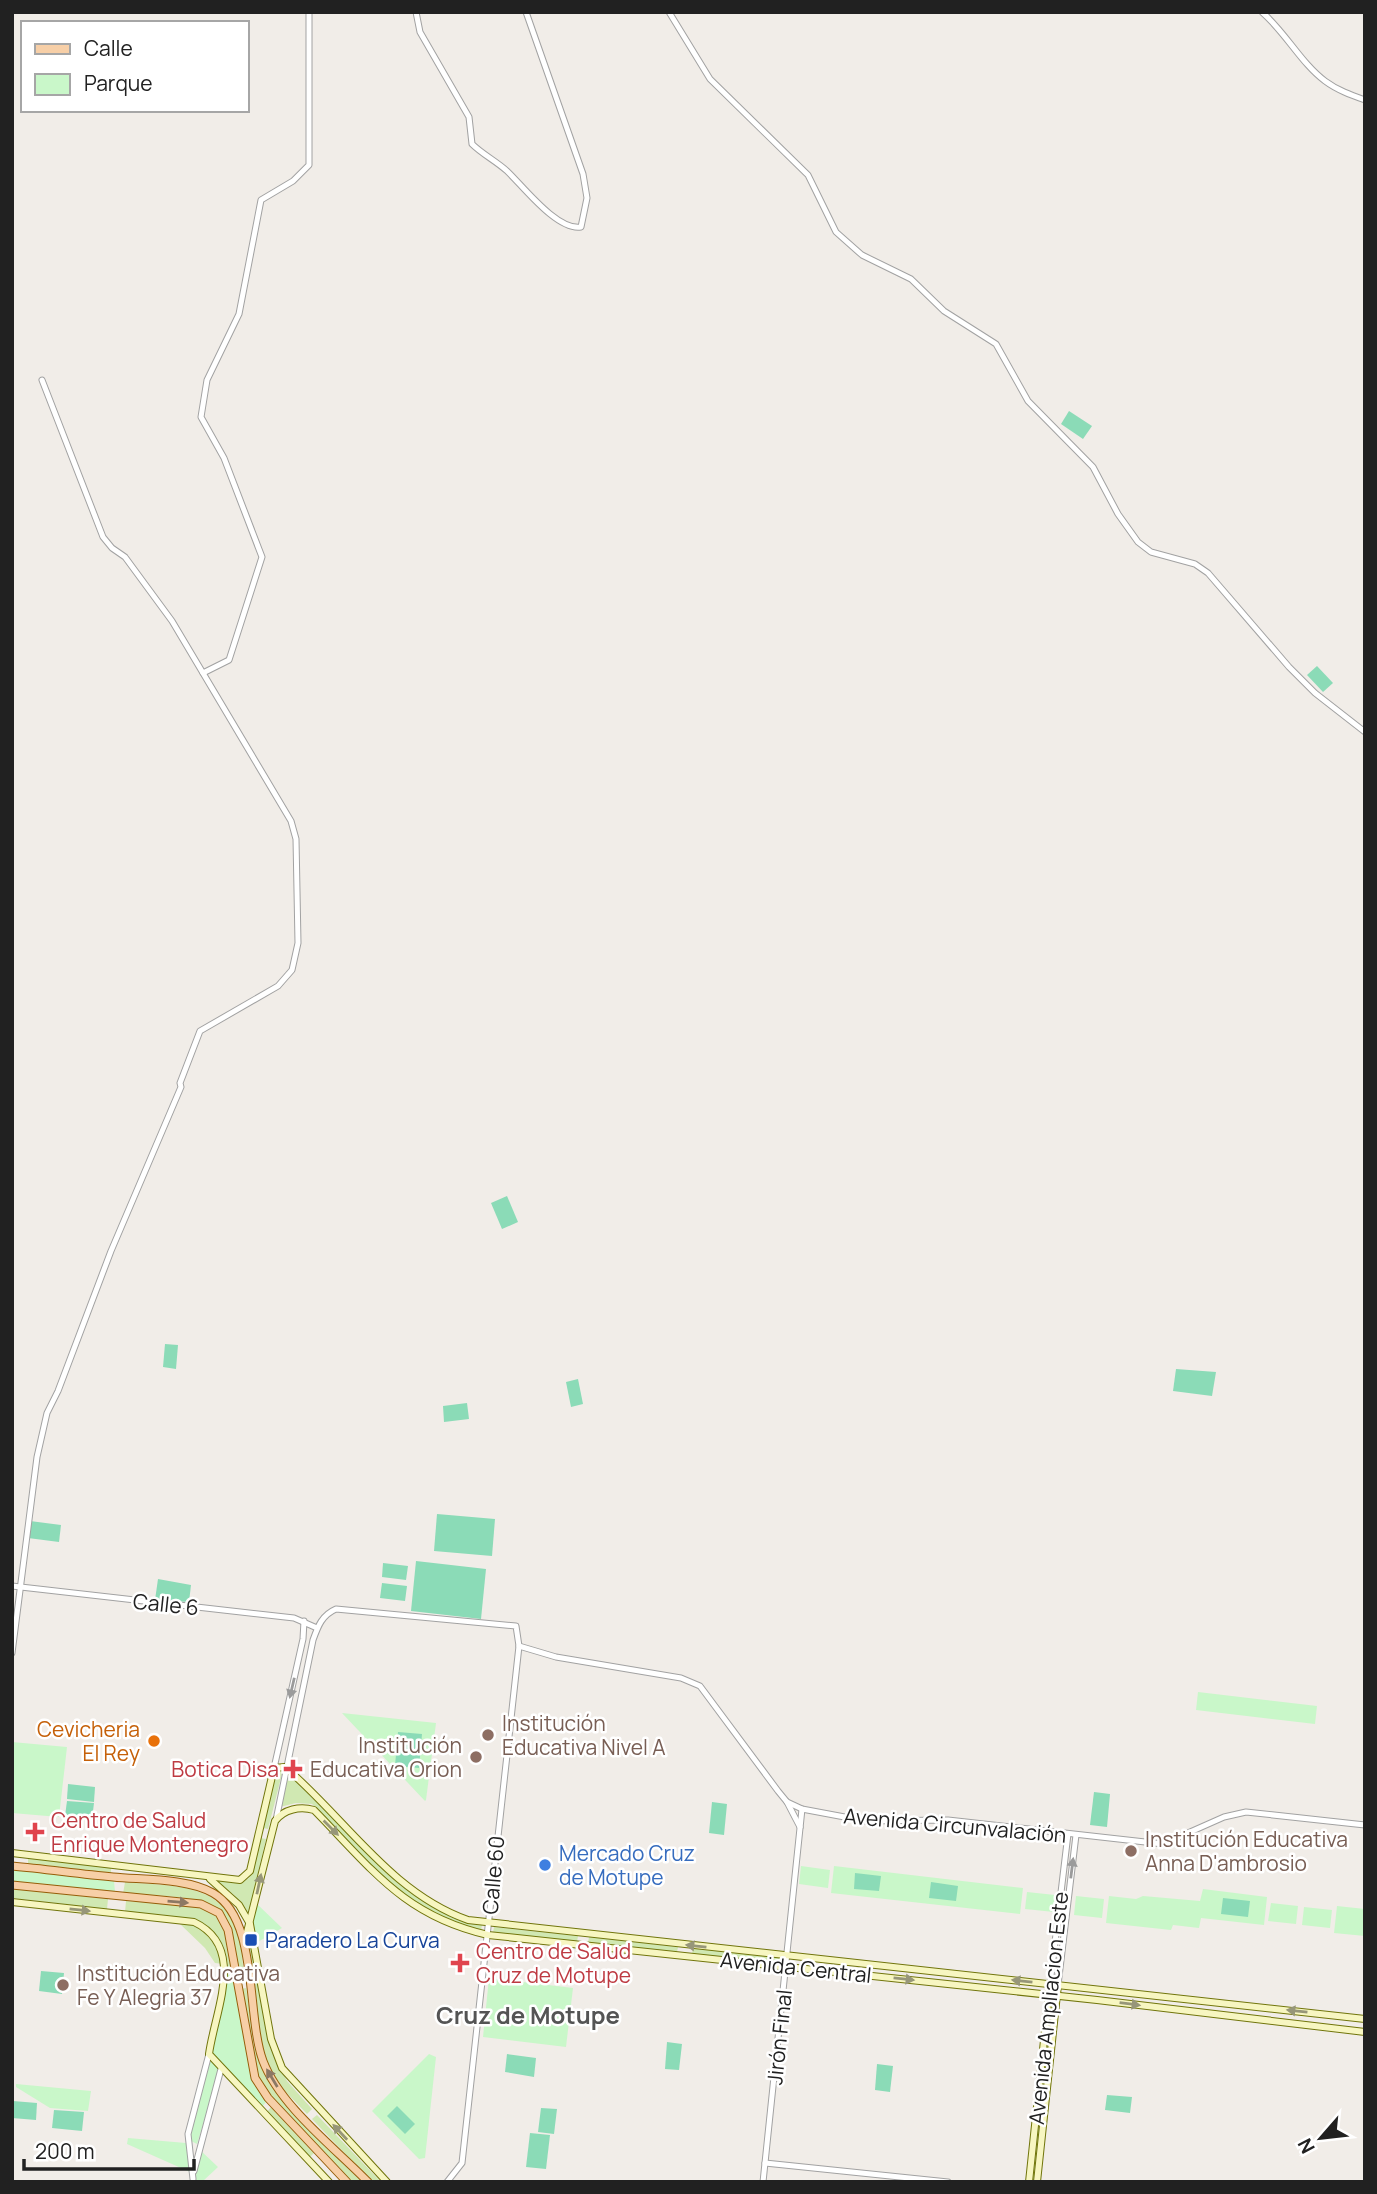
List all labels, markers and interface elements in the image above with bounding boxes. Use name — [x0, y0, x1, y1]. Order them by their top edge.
legend — [21, 21, 248, 112]
text: Calle — [84, 34, 133, 62]
text: Parque — [84, 69, 153, 97]
street label: Calle 6 — [132, 1587, 200, 1621]
one-way arrow — [287, 1677, 298, 1699]
place label: Institución Educativa Nivel A — [502, 1709, 666, 1761]
place label: Cevicheria El Rey — [37, 1715, 140, 1767]
marker: Institución Educativa Nivel A — [480, 1727, 496, 1743]
place label: Institución Educativa Orion — [310, 1731, 462, 1783]
marker: Cevicheria El Rey — [146, 1733, 162, 1749]
marker: Institución Educativa Orion — [468, 1749, 484, 1765]
place label: Botica Disa — [171, 1755, 279, 1783]
marker: Botica Disa — [285, 1761, 301, 1777]
street label: Avenida Circunvalación — [842, 1801, 1068, 1849]
place label: Centro de Salud Enrique Montenegro — [51, 1806, 249, 1858]
one-way arrow — [323, 1819, 340, 1836]
marker: Centro de Salud Enrique Montenegro — [25, 1822, 45, 1842]
place label: Institución Educativa Anna D'ambrosio — [1145, 1825, 1348, 1877]
street label: Calle 60 — [476, 1835, 510, 1915]
place label: Mercado Cruz de Motupe — [559, 1839, 695, 1891]
marker: Institución Educativa Anna D'ambrosio — [1123, 1843, 1139, 1859]
marker: Mercado Cruz de Motupe — [537, 1857, 553, 1873]
one-way arrow — [1067, 1857, 1078, 1879]
one-way arrow — [254, 1873, 265, 1895]
street label: Avenida Ampliacion Este — [1022, 1890, 1074, 2126]
one-way arrow — [167, 1897, 189, 1908]
one-way arrow — [69, 1904, 91, 1915]
place label: Paradero La Curva — [265, 1926, 440, 1954]
marker: Paradero La Curva — [243, 1932, 259, 1948]
place label: Centro de Salud Cruz de Motupe — [476, 1937, 631, 1989]
one-way arrow — [684, 1940, 706, 1951]
street label: Avenida Central — [719, 1945, 873, 1989]
marker: Centro de Salud Cruz de Motupe — [450, 1953, 470, 1973]
place label: Institución Educativa Fe Y Alegria 37 — [77, 1959, 280, 2011]
one-way arrow — [893, 1973, 915, 1984]
one-way arrow — [1011, 1975, 1033, 1986]
marker: Institución Educativa Fe Y Alegria 37 — [55, 1977, 71, 1993]
street label: Jirón Final — [760, 1988, 798, 2086]
district label: Cruz de Motupe — [436, 1998, 620, 2031]
one-way arrow — [1119, 1998, 1141, 2009]
one-way arrow — [1286, 2006, 1308, 2017]
one-way arrow — [266, 2068, 278, 2087]
north arrow — [1286, 2103, 1356, 2173]
one-way arrow — [332, 2124, 348, 2141]
scale bar — [24, 2128, 194, 2172]
text: N — [1291, 2134, 1321, 2158]
text: 200 m — [35, 2137, 95, 2165]

